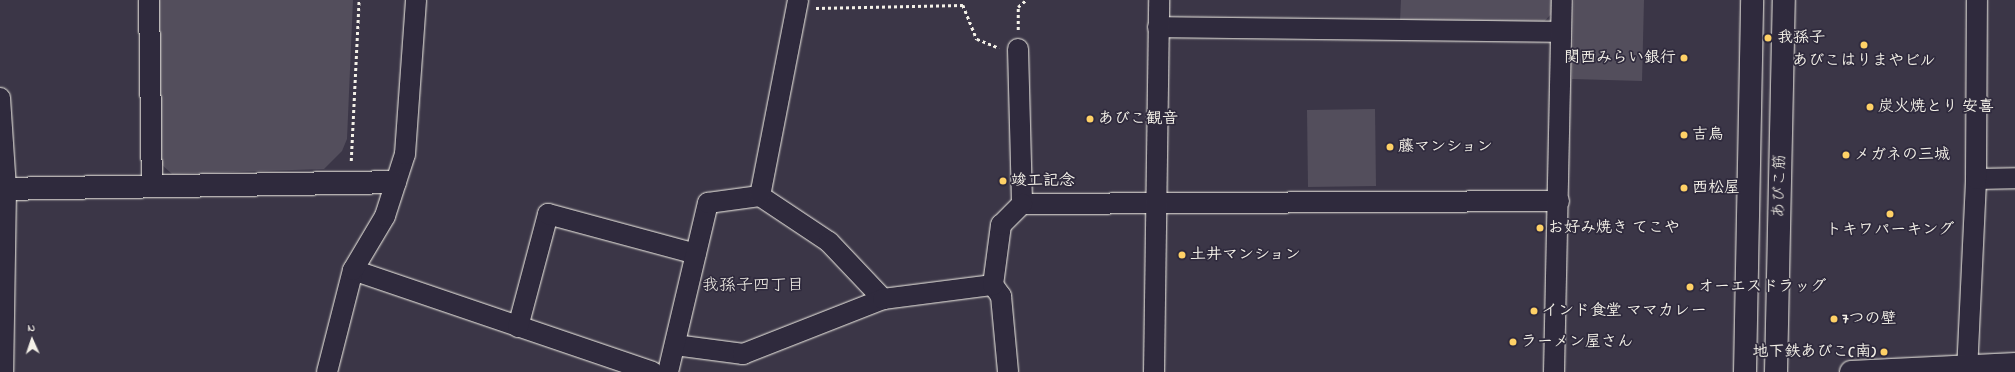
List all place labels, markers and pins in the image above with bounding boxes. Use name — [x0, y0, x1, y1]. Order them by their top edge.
place label: 我孫子 — [1777, 28, 1825, 48]
marker: 我孫子 — [1762, 32, 1774, 44]
marker: あびこはりまやビル — [1859, 40, 1869, 50]
place label: 関西みらい銀行 — [1564, 48, 1676, 68]
place label: あびこはりまやビル — [1792, 51, 1936, 71]
marker: 関西みらい銀行 — [1679, 53, 1689, 63]
place label: 炭火焼とり 安喜 — [1878, 97, 1994, 117]
marker: 炭火焼とり 安喜 — [1865, 102, 1875, 112]
place label: あびこ観音 — [1098, 109, 1178, 129]
marker: あびこ観音 — [1085, 114, 1095, 124]
place label: 吉烏 — [1692, 125, 1724, 145]
marker: 吉烏 — [1679, 130, 1689, 140]
place label: 藤マンション — [1398, 137, 1494, 157]
marker: 藤マンション — [1385, 142, 1395, 152]
place label: メガネの三城 — [1854, 145, 1950, 165]
marker: メガネの三城 — [1841, 150, 1851, 160]
place label: 竣工記念 — [1011, 171, 1075, 191]
marker: 竣工記念 — [998, 176, 1008, 186]
place label: 西松屋 — [1692, 178, 1740, 198]
marker: 西松屋 — [1679, 183, 1689, 193]
marker: トキワパーキング — [1885, 209, 1895, 219]
place label: お好み焼き てこや — [1548, 218, 1680, 238]
place label: トキワパーキング — [1826, 220, 1954, 240]
marker: お好み焼き てこや — [1535, 223, 1545, 233]
place label: 土井マンション — [1190, 245, 1302, 265]
marker: 土井マンション — [1177, 250, 1187, 260]
place label: オーエスドラッグ — [1698, 277, 1826, 297]
marker: オーエスドラッグ — [1685, 282, 1695, 292]
place label: インド食堂 ママカレー — [1542, 301, 1707, 321]
marker: インド食堂 ママカレー — [1529, 306, 1539, 316]
place label: 7つの壁 — [1842, 309, 1897, 329]
marker: 7つの壁 — [1829, 314, 1839, 324]
place label: ラーメン屋さん — [1521, 332, 1633, 352]
marker: ラーメン屋さん — [1508, 337, 1518, 347]
place label: 地下鉄あびこ(南) — [1753, 342, 1876, 362]
marker: 地下鉄あびこ(南) — [1879, 347, 1889, 357]

